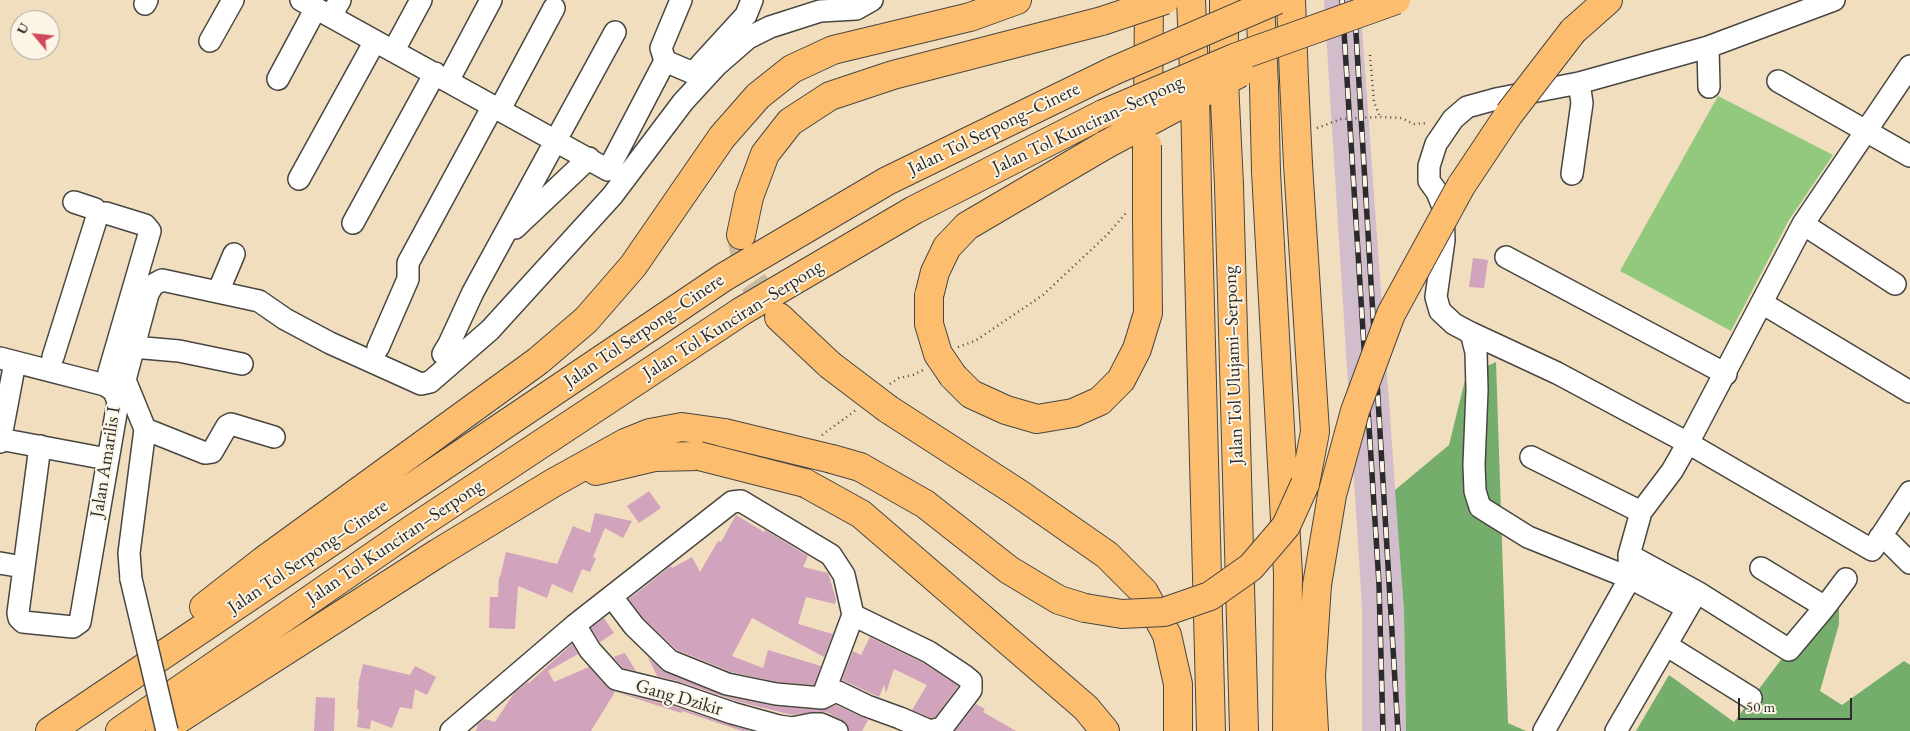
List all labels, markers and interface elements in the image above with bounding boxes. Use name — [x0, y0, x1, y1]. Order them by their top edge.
north arrow — [10, 10, 60, 60]
text: U — [12, 20, 33, 37]
street label: Jalan Tol Kunciran–Serpong — [989, 71, 1187, 179]
street label: Jalan Tol Serpong–Cinere — [904, 78, 1084, 180]
street label: Jalan Tol Kunciran–Serpong — [639, 255, 827, 385]
street label: Jalan Tol Ulujami–Serpong — [1219, 265, 1249, 465]
street label: Jalan Tol Serpong–Cinere — [560, 269, 728, 393]
street label: Jalan Amarilis I — [86, 405, 126, 519]
street label: Jalan Tol Kunciran–Serpong — [302, 474, 488, 610]
street label: Jalan Tol Serpong–Cinere — [224, 495, 392, 619]
street label: Gang Dzikir — [633, 675, 725, 721]
scale bar — [1740, 688, 1854, 720]
text: 50 m — [1746, 697, 1775, 716]

